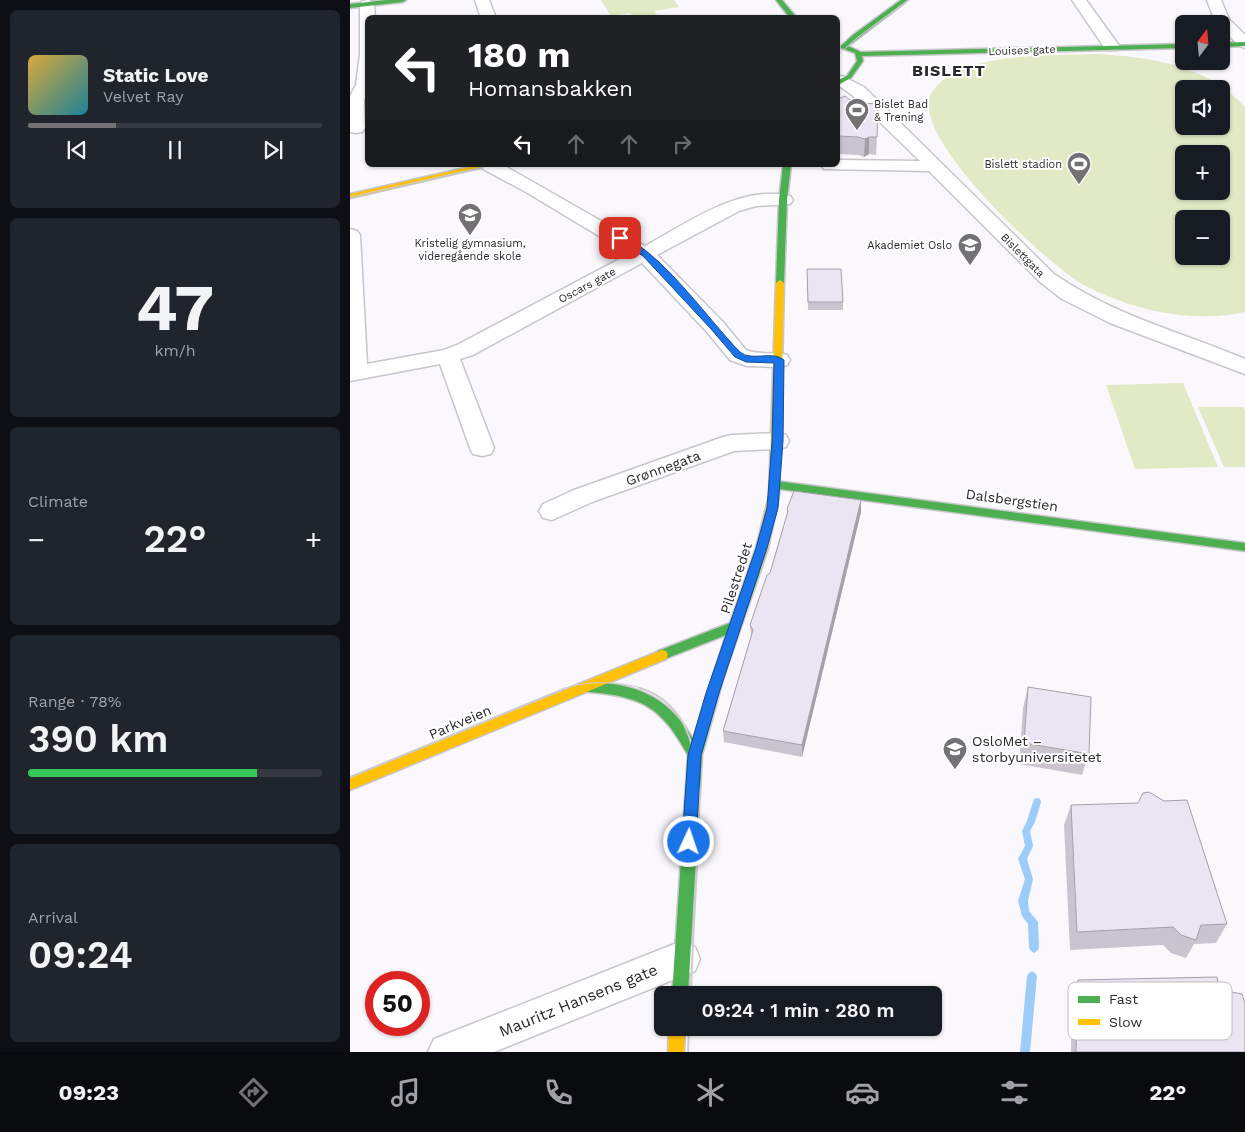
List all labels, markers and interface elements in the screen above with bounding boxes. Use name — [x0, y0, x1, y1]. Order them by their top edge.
north arrow — [1175, 15, 1230, 70]
map controls — [1175, 15, 1230, 265]
text: 180 m — [468, 34, 571, 76]
icon: left — [385, 35, 450, 100]
street label: Louises gate — [988, 43, 1056, 58]
district label: BISLETT — [912, 61, 986, 80]
text: Static Love — [103, 64, 208, 87]
text: Homansbakken — [468, 76, 633, 101]
button: sound — [1175, 80, 1230, 135]
text: Velvet Ray — [103, 87, 183, 106]
sports icon: Bislet Bad & Trening — [844, 97, 870, 131]
place label: Bislet Bad & Trening — [874, 98, 928, 124]
icon: left — [509, 130, 537, 158]
icon: ahead — [562, 130, 590, 158]
icon: ahead — [615, 130, 643, 158]
icon: right — [668, 130, 696, 158]
icon: previous — [63, 136, 91, 164]
icon: pause — [161, 136, 189, 164]
icon: next — [259, 136, 287, 164]
button: + — [1175, 145, 1230, 200]
sports icon: Bislett stadion — [1066, 151, 1092, 185]
place label: Bislett stadion — [984, 158, 1062, 171]
school or university icon: Kristelig gymnasium, videregående skole — [457, 202, 483, 236]
button: − — [1175, 210, 1230, 265]
pin — [599, 217, 641, 259]
icon: arrive — [606, 224, 634, 252]
street label: Bislettgata — [998, 231, 1047, 280]
school or university icon: Akademiet Oslo — [957, 232, 983, 266]
place label: Kristelig gymnasium, videregående skole — [414, 237, 526, 263]
place label: Akademiet Oslo — [867, 239, 952, 252]
street label: Oscars gate — [556, 265, 618, 306]
text: 47 — [136, 270, 214, 346]
text: km/h — [154, 341, 196, 360]
street label: Grønnegata — [623, 447, 703, 489]
street label: Dalsbergstien — [965, 486, 1059, 514]
text: Climate — [28, 492, 88, 511]
text: 22° — [143, 517, 207, 561]
text: − — [28, 523, 45, 556]
text: + — [305, 523, 322, 556]
street label: Pilestredet — [717, 540, 755, 616]
text: Range · 78% — [28, 692, 121, 711]
street label: Parkveien — [427, 702, 493, 742]
text: 390 km — [28, 717, 168, 761]
place label: OsloMet – storbyuniversitetet — [972, 733, 1102, 765]
school or university icon: OsloMet – storbyuniversitetet — [942, 736, 968, 770]
position arrow — [662, 815, 714, 867]
text: Arrival — [28, 908, 78, 927]
text: 09:24 — [28, 933, 133, 977]
street label: Mauritz Hansens gate — [496, 960, 660, 1041]
speed limit sign: 50 — [365, 971, 430, 1036]
legend — [1068, 982, 1232, 1040]
text: Fast — [1109, 991, 1138, 1007]
text: 09:24 · 1 min · 280 m — [702, 999, 894, 1022]
text: Slow — [1109, 1014, 1142, 1030]
icon: directions — [236, 1075, 271, 1110]
icon: music — [388, 1075, 423, 1110]
icon: phone — [541, 1075, 576, 1110]
icon: climate — [693, 1075, 728, 1110]
icon: car — [845, 1075, 880, 1110]
icon: filters — [997, 1075, 1032, 1110]
text: 09:23 — [59, 1080, 119, 1105]
text: 22° — [1149, 1080, 1186, 1105]

